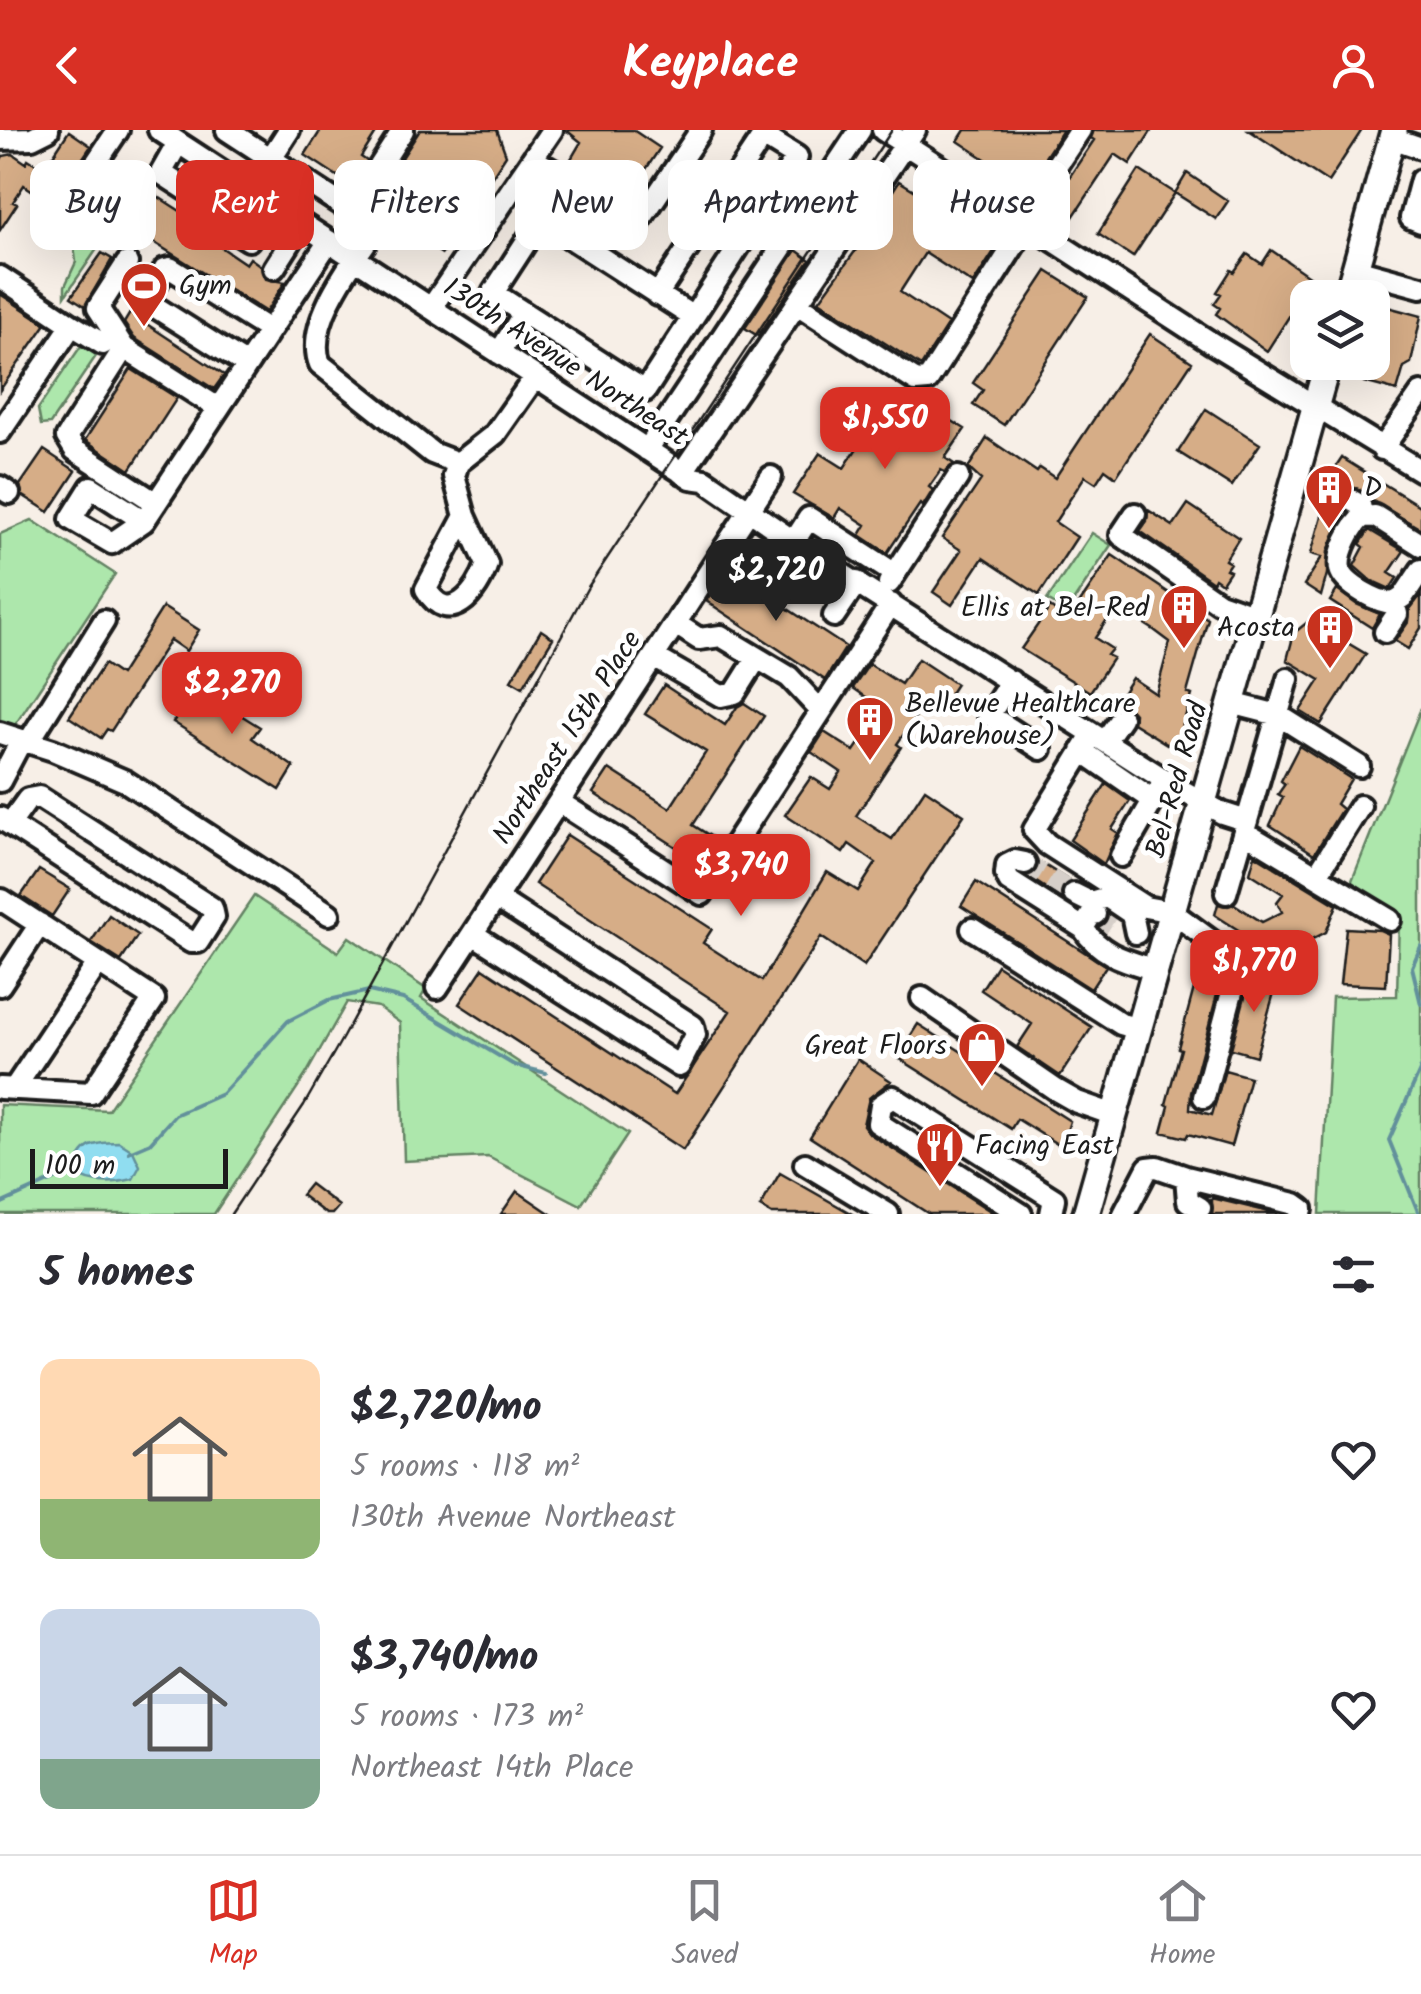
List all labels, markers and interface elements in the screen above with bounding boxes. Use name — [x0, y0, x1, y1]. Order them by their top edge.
text: Keyplace — [623, 29, 798, 101]
icon: back — [40, 38, 95, 93]
icon: person — [1326, 38, 1381, 93]
chip: Buy — [30, 160, 156, 250]
chip: Rent — [176, 160, 314, 250]
chip: Filters — [334, 160, 495, 250]
chip: New — [515, 160, 648, 250]
chip: Apartment — [668, 160, 893, 250]
chip: House — [913, 160, 1070, 250]
sports icon: Gym — [118, 260, 170, 328]
place label: Gym — [179, 264, 232, 309]
street label: 130th Avenue Northeast — [433, 267, 698, 460]
map controls — [1290, 280, 1390, 380]
button: layers — [1290, 280, 1390, 380]
pin: $1,550 — [804, 387, 966, 472]
text: $1,550 — [842, 394, 928, 445]
building icon: D — [1303, 462, 1355, 530]
place label: D — [1364, 466, 1382, 511]
pin: $2,720 — [695, 539, 857, 624]
text: $2,720 — [728, 546, 824, 597]
building icon: Ellis at Bel-Red — [1158, 582, 1210, 650]
place label: Ellis at Bel-Red — [961, 586, 1150, 631]
building icon: Acosta — [1304, 602, 1356, 670]
place label: Acosta — [1217, 606, 1295, 651]
street label: Northeast 15th Place — [482, 622, 655, 854]
pin: $2,270 — [151, 652, 313, 737]
text: $2,270 — [184, 659, 280, 710]
place label: Bellevue Healthcare (Warehouse) — [905, 682, 1136, 759]
building icon: Bellevue Healthcare (Warehouse) — [844, 694, 896, 762]
street label: Bel-Red Road — [1134, 696, 1222, 863]
pin: $3,740 — [660, 834, 822, 919]
text: $3,740 — [694, 841, 788, 892]
pin: $1,770 — [1173, 930, 1335, 1015]
text: $1,770 — [1212, 937, 1296, 988]
shop icon: Great Floors — [956, 1020, 1008, 1088]
place label: Great Floors — [805, 1024, 947, 1069]
restaurant icon: Facing East — [914, 1120, 966, 1188]
place label: Facing East — [975, 1124, 1115, 1169]
scale bar — [30, 1144, 228, 1188]
text: 100 m — [45, 1144, 115, 1189]
text: 5 homes — [40, 1241, 195, 1308]
icon: filters — [1326, 1247, 1381, 1302]
text: $2,720/mo — [350, 1375, 542, 1442]
icon: home — [120, 1399, 240, 1519]
icon: heart — [1326, 1432, 1381, 1487]
text: 5 rooms · 118 m² — [350, 1442, 579, 1493]
text: 130th Avenue Northeast — [350, 1493, 675, 1544]
text: $3,740/mo — [350, 1625, 539, 1692]
icon: home — [120, 1649, 240, 1769]
icon: heart — [1326, 1682, 1381, 1737]
text: 5 rooms · 173 m² — [350, 1692, 583, 1743]
text: Northeast 14th Place — [350, 1743, 633, 1794]
tab: Map — [206, 1873, 261, 1978]
tab: Saved — [672, 1873, 738, 1978]
tab: Home — [1149, 1873, 1215, 1978]

